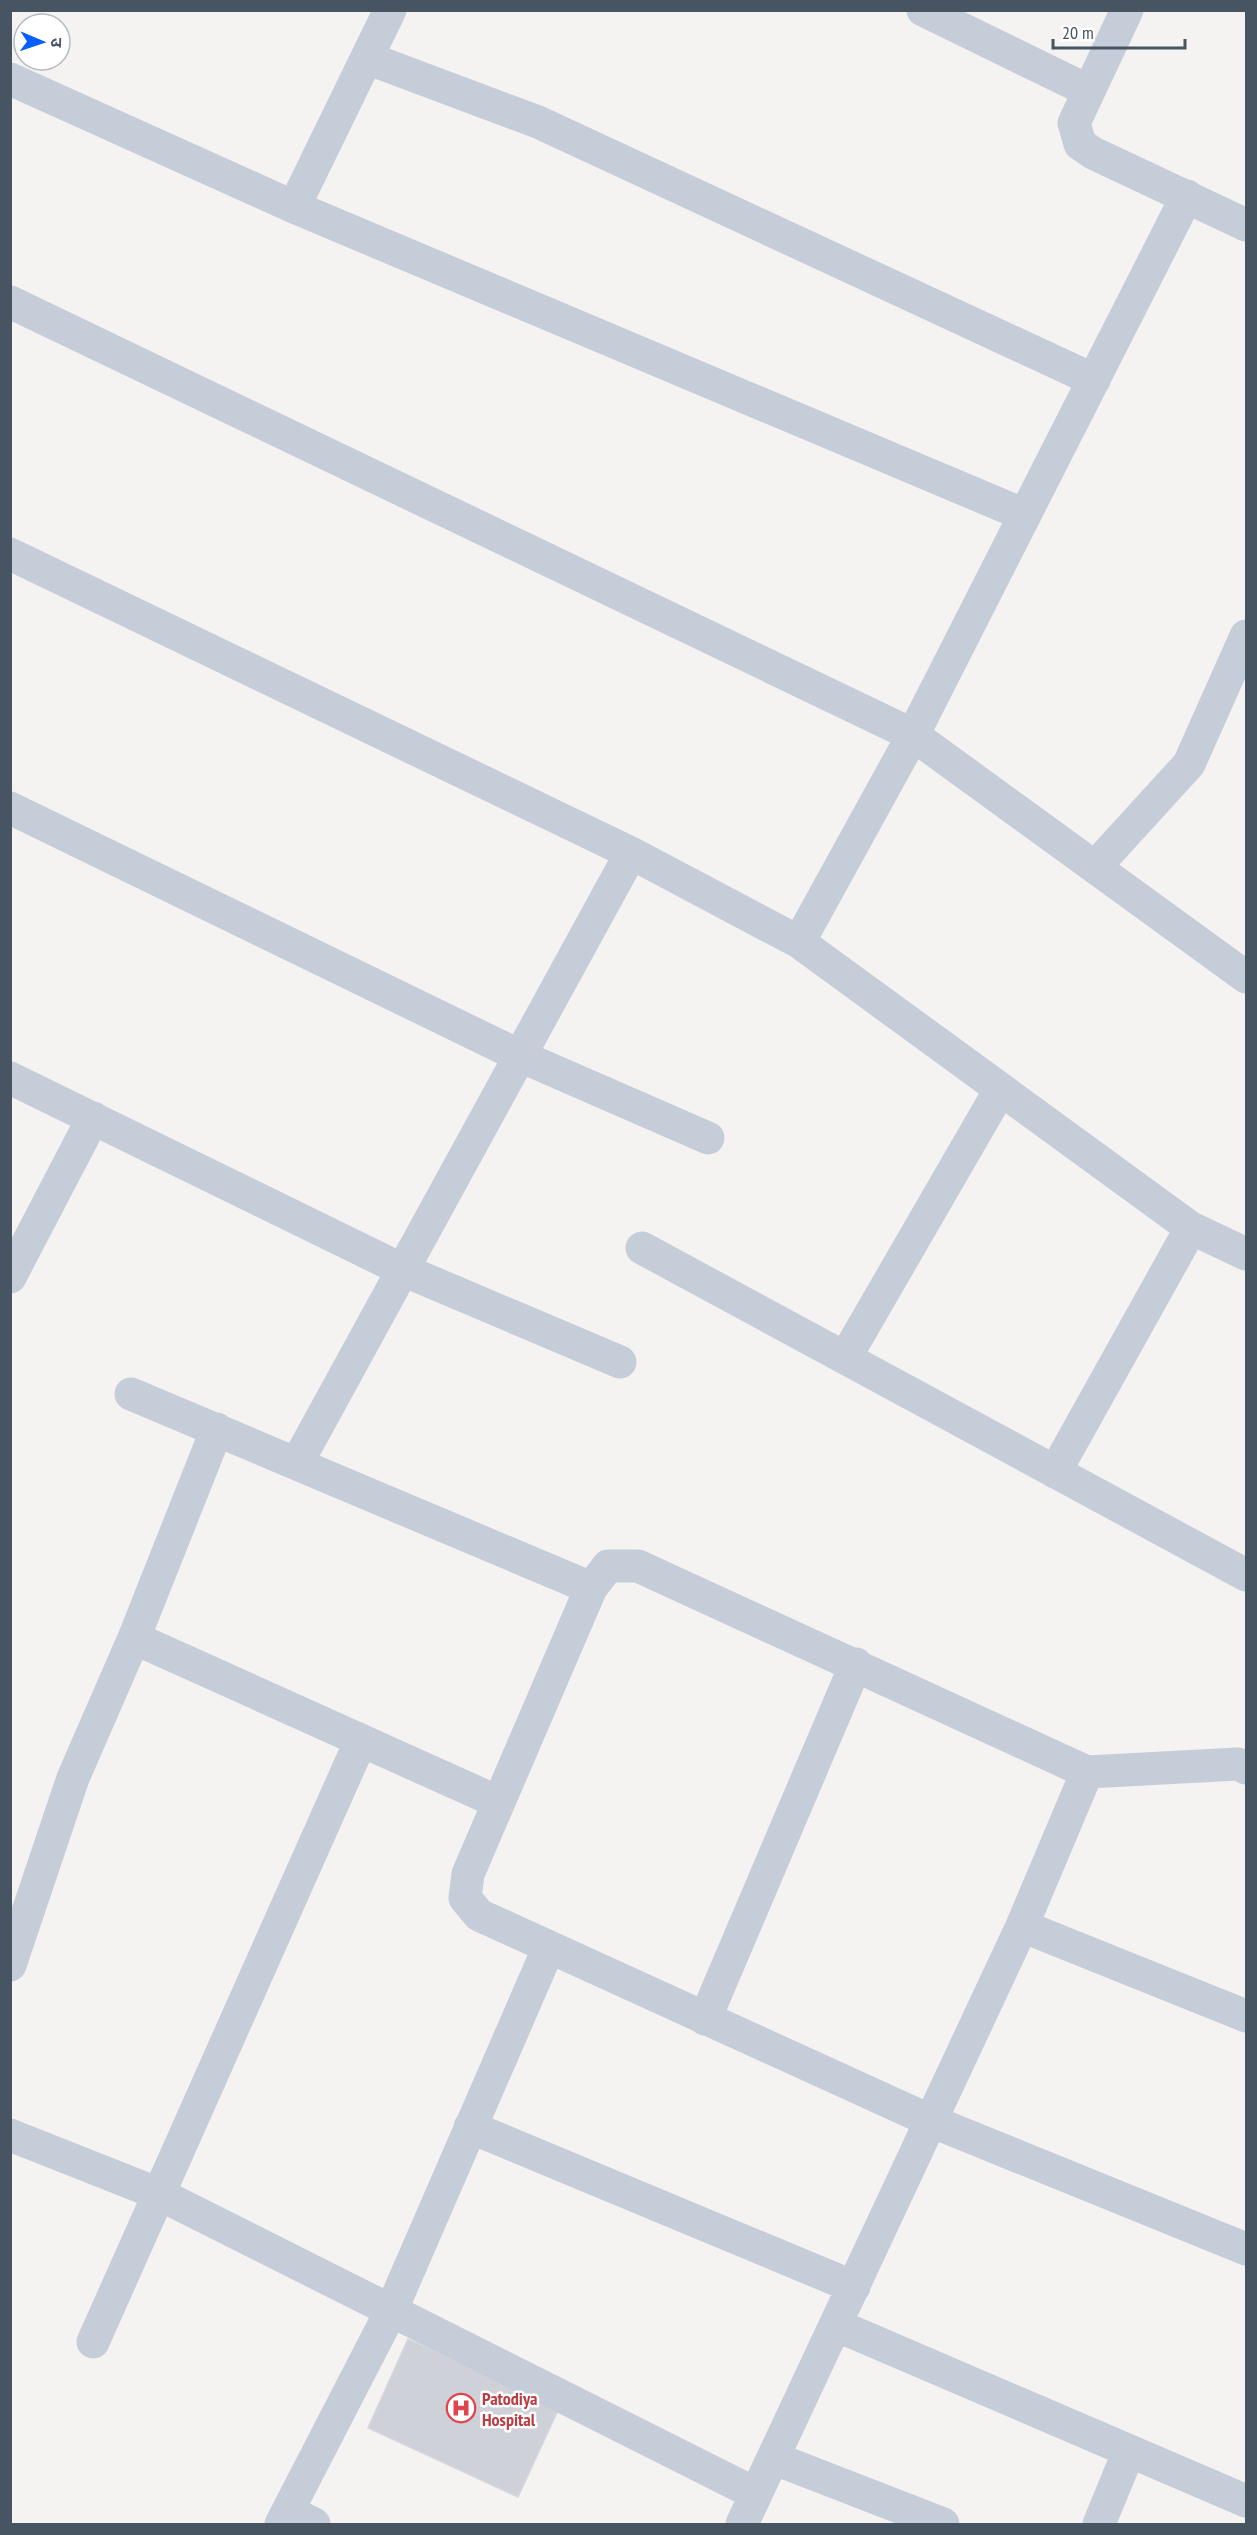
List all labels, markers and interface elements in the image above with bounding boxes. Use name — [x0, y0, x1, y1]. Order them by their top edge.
north arrow — [12, 12, 72, 72]
scale bar — [1053, 12, 1185, 50]
text: 20 m — [1062, 21, 1094, 44]
text: उ — [47, 37, 67, 48]
place label: Patodiya Hospital — [482, 2387, 538, 2431]
hospital icon: Patodiya Hospital — [445, 2392, 477, 2424]

